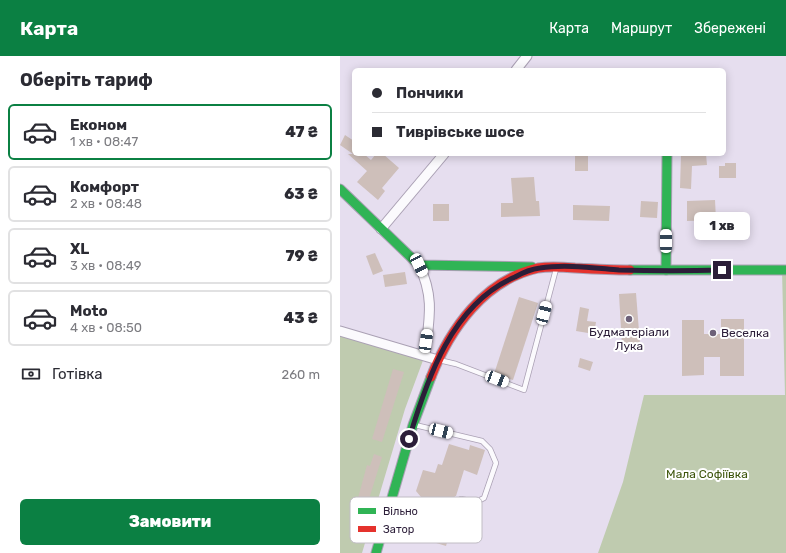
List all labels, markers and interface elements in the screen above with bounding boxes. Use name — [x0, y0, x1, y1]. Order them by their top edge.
text: Карта — [20, 17, 78, 40]
text: Карта — [549, 20, 589, 37]
text: Маршрут — [611, 20, 672, 37]
text: Збережені — [694, 20, 766, 37]
text: Оберіть тариф — [20, 69, 153, 91]
text: Пончики — [396, 84, 463, 102]
icon: car — [22, 114, 58, 150]
text: Економ — [70, 116, 127, 134]
text: 47 ₴ — [285, 123, 318, 141]
text: Тиврівське шосе — [396, 123, 524, 141]
text: 1 хв · 08:47 — [70, 134, 138, 149]
icon: car — [22, 176, 58, 212]
text: Комфорт — [70, 178, 139, 196]
text: 63 ₴ — [284, 185, 318, 203]
text: 2 хв · 08:48 — [70, 196, 142, 211]
callout: 1 хв — [694, 212, 750, 240]
text: 1 хв — [709, 218, 735, 233]
car — [660, 229, 672, 253]
icon: car — [22, 238, 58, 274]
text: XL — [70, 240, 89, 258]
text: 79 ₴ — [286, 247, 318, 265]
car — [408, 252, 430, 278]
text: 3 хв · 08:49 — [70, 258, 142, 273]
route end — [713, 261, 731, 279]
icon: car — [22, 300, 58, 336]
car — [535, 300, 553, 326]
text: Moto — [70, 302, 108, 320]
text: 43 ₴ — [284, 309, 318, 327]
marker: Будматеріали Лука — [624, 314, 634, 324]
text: 4 хв · 08:50 — [70, 320, 142, 335]
place label: Будматеріали Лука — [589, 325, 669, 353]
place label: Веселка — [721, 326, 769, 340]
car — [418, 328, 434, 354]
marker: Веселка — [708, 328, 718, 338]
icon: cash — [20, 363, 42, 385]
text: Готівка — [52, 365, 103, 383]
text: 260 m — [282, 367, 320, 382]
car — [484, 369, 510, 389]
car — [428, 422, 454, 440]
route start — [400, 430, 418, 448]
park label: Мала Софіївка — [666, 467, 748, 481]
legend — [350, 497, 482, 543]
button: Замовити — [20, 499, 320, 545]
text: Вільно — [383, 505, 418, 518]
text: Затор — [383, 523, 414, 536]

